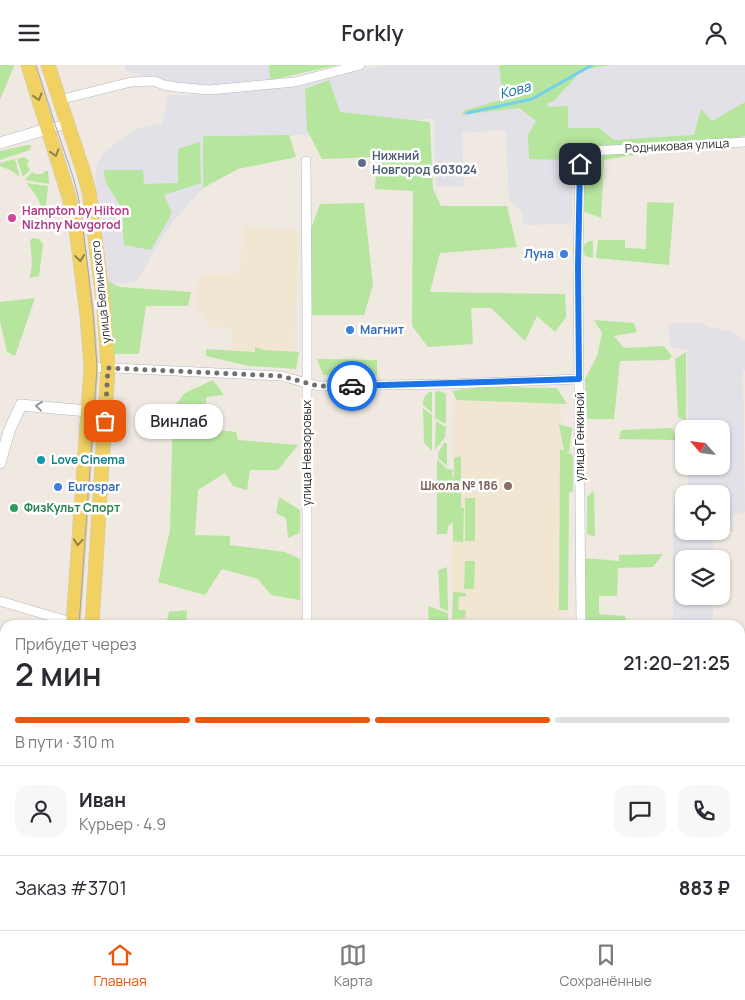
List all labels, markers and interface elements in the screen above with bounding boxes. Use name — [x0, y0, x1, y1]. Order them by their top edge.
text: Forkly — [341, 18, 404, 48]
icon: menu — [15, 19, 43, 47]
icon: person — [702, 19, 730, 47]
water label: Кова — [497, 76, 534, 103]
one-way arrow — [32, 93, 42, 101]
street label: Родниковая улица — [624, 134, 730, 157]
pin — [559, 143, 601, 185]
place label: Нижний Новгород 603024 — [372, 147, 477, 178]
one-way arrow — [49, 148, 59, 156]
icon: home — [566, 150, 594, 178]
marker: Нижний Новгород 603024 — [356, 157, 368, 169]
place label: Hampton by Hilton Nizhny Novgorod — [22, 202, 129, 233]
marker: Hampton by Hilton Nizhny Novgorod — [6, 212, 18, 224]
street label: улица Белинского — [87, 240, 114, 344]
place label: Луна — [524, 245, 554, 262]
marker: Луна — [558, 248, 570, 260]
one-way arrow — [74, 254, 85, 262]
place label: Магнит — [360, 321, 405, 338]
marker: Магнит — [344, 324, 356, 336]
courier — [327, 361, 377, 411]
icon: car — [338, 372, 366, 400]
street label: улица Генкиной — [571, 392, 588, 482]
street label: улица Невзоровых — [298, 399, 315, 506]
pin — [84, 400, 126, 442]
one-way arrow — [35, 401, 43, 412]
callout: Винлаб — [135, 403, 222, 439]
icon: bag — [91, 407, 119, 435]
text: Винлаб — [150, 410, 208, 432]
north arrow — [675, 420, 730, 475]
map controls — [675, 420, 730, 605]
place label: Love Cinema — [51, 451, 125, 468]
marker: Love Cinema — [35, 454, 47, 466]
place label: Школа № 186 — [420, 477, 498, 494]
place label: Eurospar — [68, 478, 120, 495]
marker: Школа № 186 — [502, 480, 514, 492]
marker: Eurospar — [52, 481, 64, 493]
button: locate — [675, 485, 730, 540]
place label: ФизКульт Спорт — [24, 499, 121, 516]
marker: ФизКульт Спорт — [8, 502, 20, 514]
one-way arrow — [73, 538, 84, 546]
button: layers — [675, 550, 730, 605]
text: Прибудет через — [15, 633, 137, 655]
text: 21:20–21:25 — [623, 650, 730, 676]
text: 2 мин — [15, 652, 102, 696]
text: В пути · 310 m — [15, 731, 114, 753]
button: person — [15, 785, 67, 837]
button: chat — [614, 785, 666, 837]
button: phone — [678, 785, 730, 837]
text: Иван — [79, 787, 126, 813]
text: Курьер · 4.9 — [79, 813, 166, 835]
text: Заказ #3701 — [15, 875, 127, 901]
text: 883 ₽ — [679, 875, 730, 901]
tab: Главная — [93, 941, 147, 990]
tab: Карта — [334, 941, 373, 990]
tab: Сохранённые — [559, 941, 652, 990]

